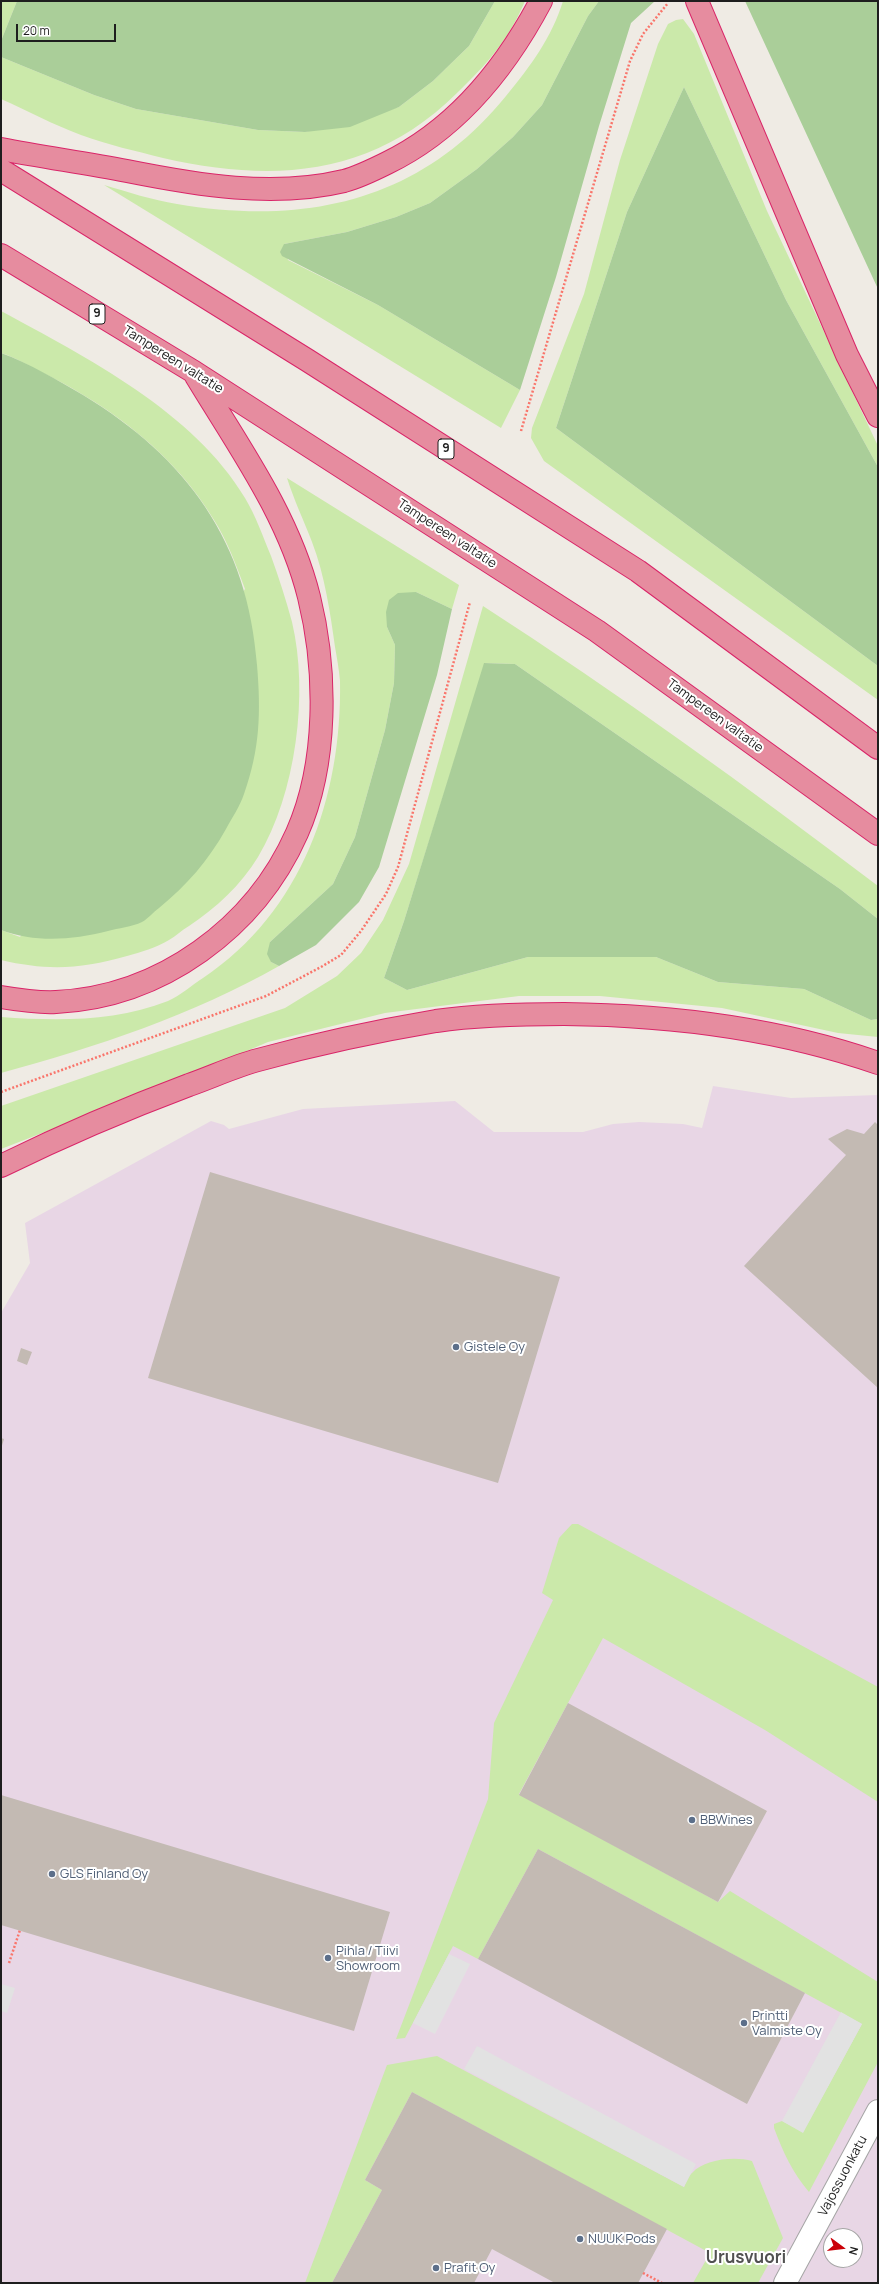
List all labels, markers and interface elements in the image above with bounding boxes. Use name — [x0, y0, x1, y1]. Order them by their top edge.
scale bar — [18, 16, 118, 42]
text: 20 m — [23, 22, 50, 39]
road number: 9 — [89, 304, 105, 324]
street label: Tampereen valtatie — [120, 323, 226, 397]
road number: 9 — [438, 439, 454, 459]
street label: Tampereen valtatie — [395, 496, 499, 572]
street label: Tampereen valtatie — [664, 676, 766, 756]
place label: Gistele Oy — [464, 1339, 525, 1355]
marker: Gistele Oy — [451, 1342, 461, 1352]
place label: BBWines — [700, 1812, 753, 1828]
marker: BBWines — [687, 1815, 697, 1825]
place label: GLS Finland Oy — [60, 1866, 148, 1882]
marker: GLS Finland Oy — [47, 1869, 57, 1879]
place label: Pihla / Tiivi Showroom — [336, 1943, 400, 1974]
marker: Pihla / Tiivi Showroom — [323, 1953, 333, 1963]
place label: Printti Valmiste Oy — [752, 2008, 822, 2039]
marker: Printti Valmiste Oy — [739, 2018, 749, 2028]
street label: Vajossuonkatu — [815, 2133, 871, 2219]
north arrow — [823, 2228, 863, 2268]
place label: NUUK Pods — [588, 2231, 655, 2247]
marker: NUUK Pods — [575, 2234, 585, 2244]
text: N — [846, 2245, 862, 2257]
district label: Urusvuori — [706, 2248, 786, 2268]
place label: Prafit Oy — [444, 2260, 495, 2276]
marker: Prafit Oy — [431, 2263, 441, 2273]

